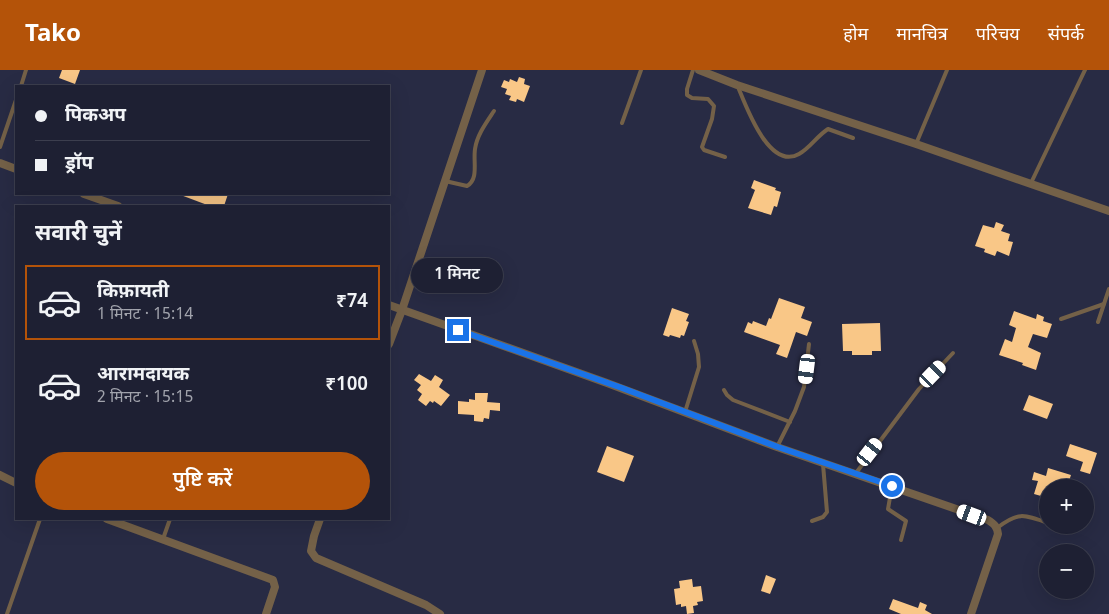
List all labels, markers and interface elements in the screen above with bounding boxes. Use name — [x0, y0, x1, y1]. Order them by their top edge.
text: Tako — [25, 19, 81, 51]
text: होम — [843, 24, 868, 47]
text: मानचित्र — [896, 24, 948, 47]
text: परिचय — [976, 24, 1020, 47]
text: संपर्क — [1048, 24, 1084, 47]
text: पिकअप — [65, 104, 126, 129]
text: ड्रॉप — [65, 152, 93, 177]
text: सवारी चुनें — [35, 220, 122, 249]
callout: 1 मिनट — [412, 258, 504, 292]
text: 1 मिनट — [434, 265, 480, 286]
icon: car — [37, 280, 82, 325]
text: किफ़ायती — [97, 280, 169, 305]
text: ₹74 — [336, 290, 368, 315]
text: 1 मिनट · 15:14 — [97, 305, 193, 326]
route end — [447, 319, 469, 341]
car — [797, 353, 816, 385]
car — [917, 358, 948, 390]
icon: car — [37, 363, 82, 408]
text: आरामदायक — [97, 363, 189, 388]
text: ₹100 — [325, 373, 368, 398]
text: 2 मिनट · 15:15 — [97, 388, 193, 409]
car — [854, 436, 885, 468]
button: पुष्टि करें — [35, 452, 370, 510]
route start — [881, 475, 903, 497]
map controls — [1039, 479, 1094, 599]
button: + — [1039, 479, 1094, 534]
car — [955, 503, 988, 527]
button: − — [1039, 544, 1094, 599]

